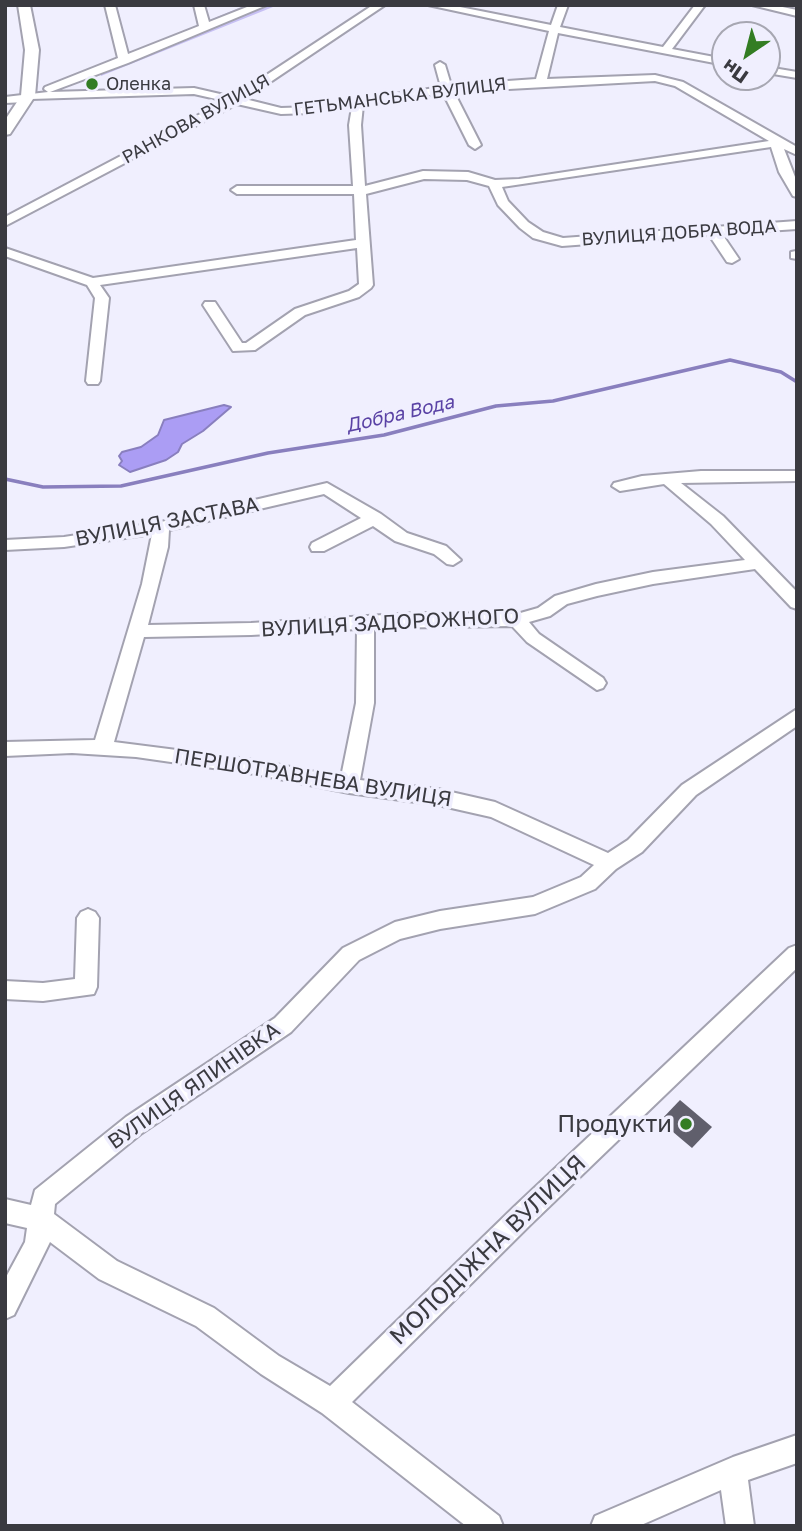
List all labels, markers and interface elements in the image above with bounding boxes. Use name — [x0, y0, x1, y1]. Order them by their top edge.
north arrow — [711, 21, 781, 91]
text: Пн — [718, 55, 752, 89]
street label: РАНКОВА ВУЛИЦЯ — [119, 70, 273, 168]
place label: Оленка — [106, 73, 171, 95]
street label: ГЕТЬМАНСЬКА ВУЛИЦЯ — [292, 73, 508, 121]
marker: Оленка — [84, 76, 100, 92]
street label: ВУЛИЦЯ ДОБРА ВОДА — [581, 215, 777, 251]
water label: Добра Вода — [344, 391, 456, 437]
street label: ВУЛИЦЯ ЗАСТАВА — [73, 492, 261, 552]
street label: ВУЛИЦЯ ЗАДОРОЖНОГО — [260, 604, 520, 642]
street label: ПЕРШОТРАВНЕВА ВУЛИЦЯ — [173, 744, 453, 812]
street label: ВУЛИЦЯ ЯЛИНІВКА — [103, 1017, 285, 1155]
place label: Продукти — [557, 1110, 672, 1138]
marker: Продукти — [678, 1116, 694, 1132]
street label: МОЛОДІЖНА ВУЛИЦЯ — [384, 1149, 592, 1351]

